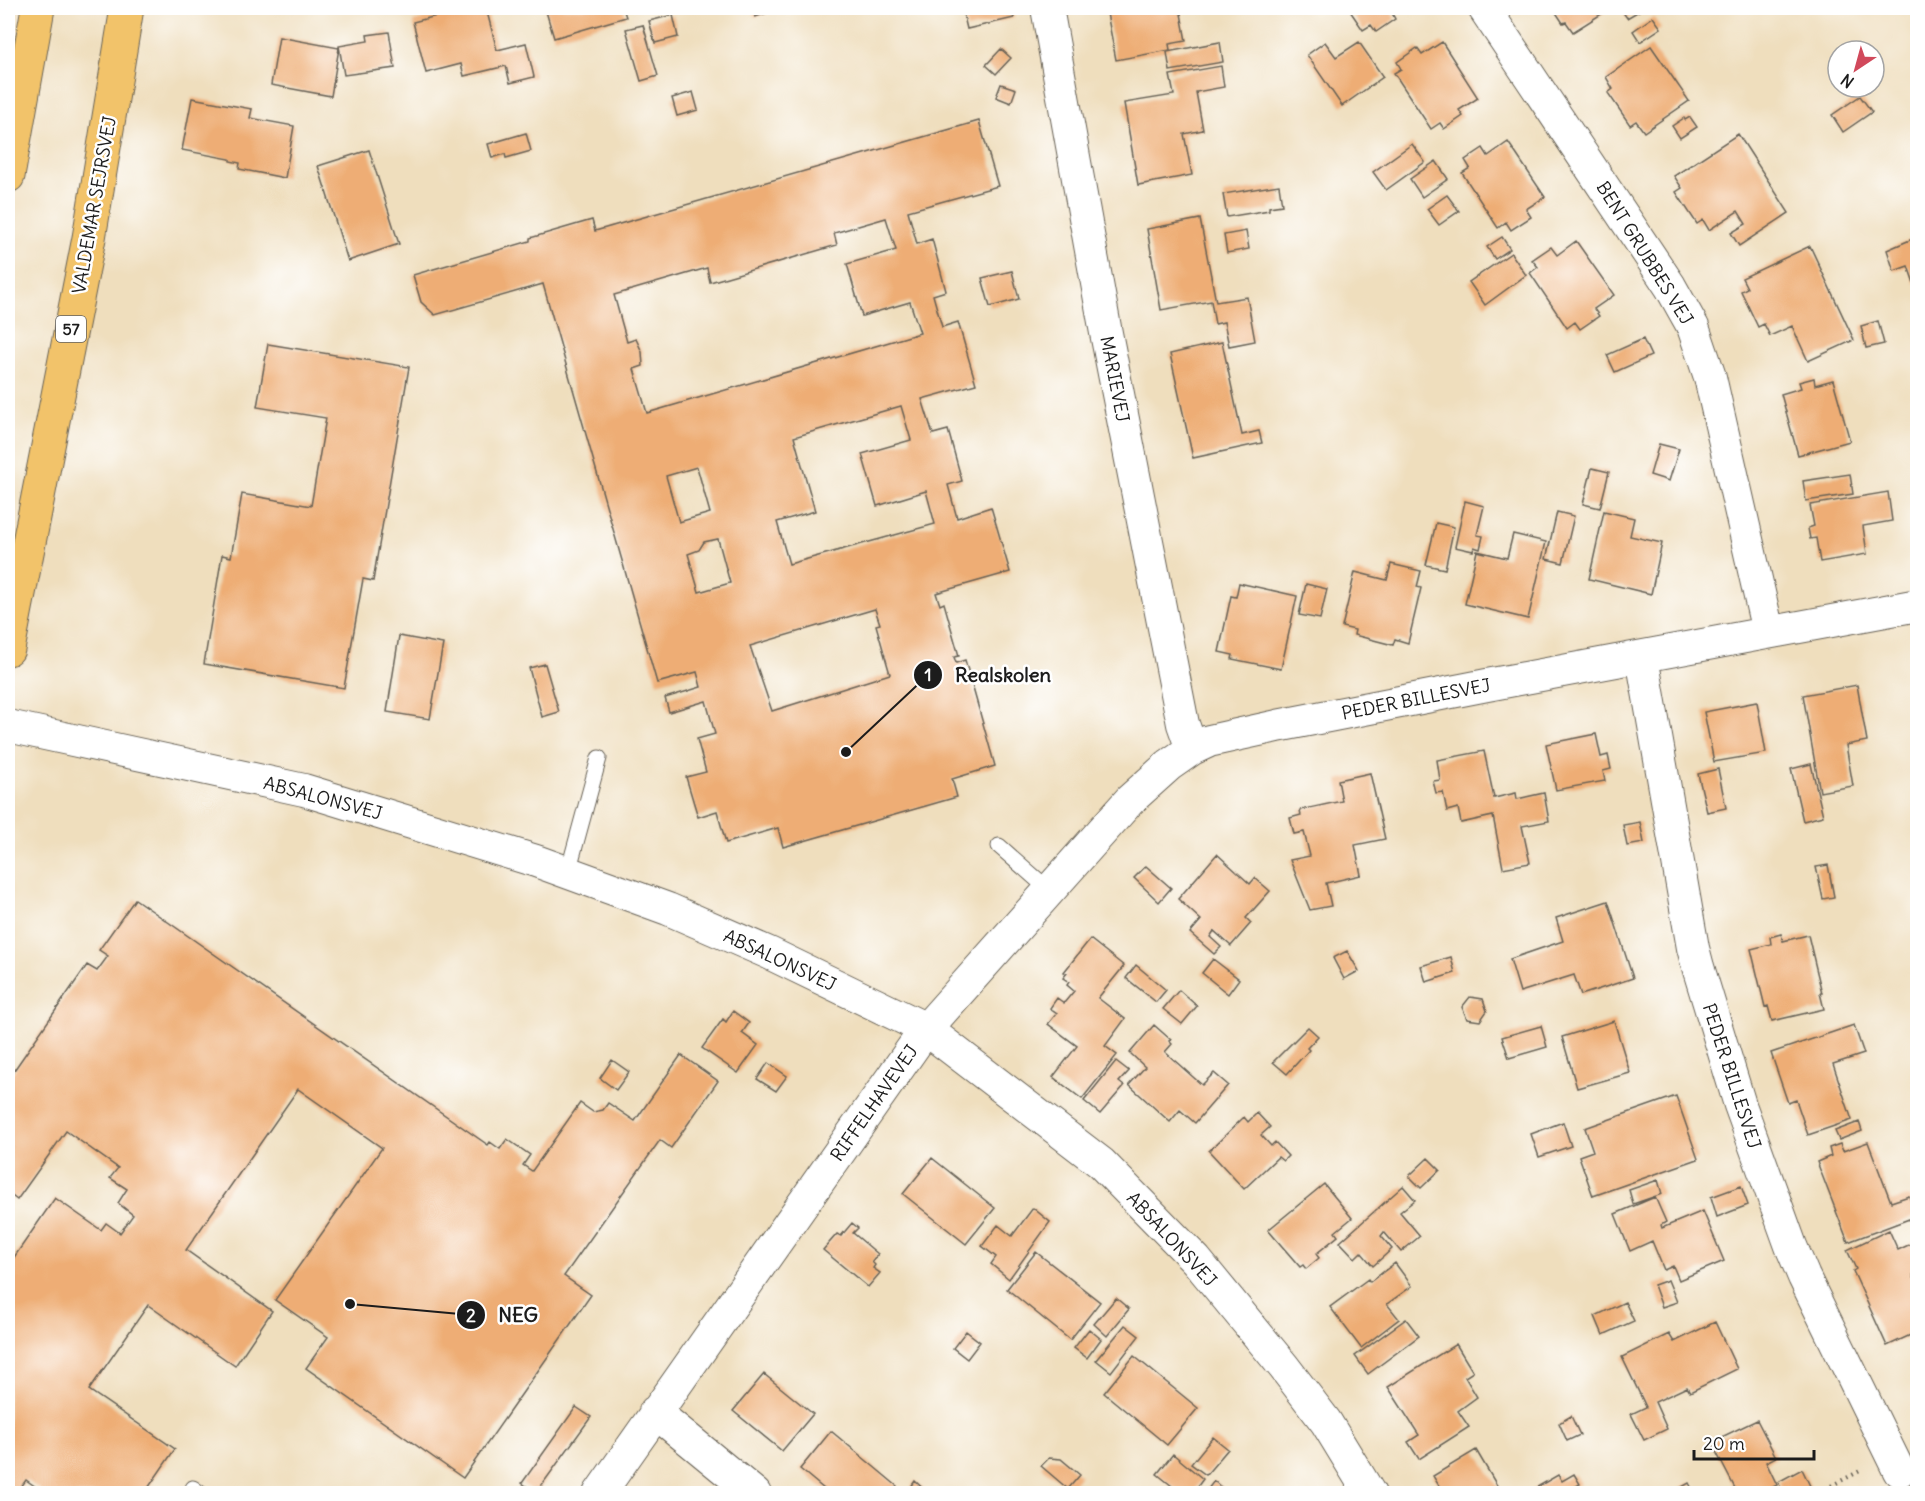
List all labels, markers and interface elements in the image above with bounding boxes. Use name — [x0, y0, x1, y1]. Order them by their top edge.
north arrow — [1826, 39, 1886, 99]
text: N — [1837, 70, 1858, 92]
street label: VALDEMAR SEJRSVEJ — [67, 114, 121, 296]
street label: BENT GRUBBES VEJ — [1592, 177, 1698, 329]
road number: 57 — [56, 316, 86, 342]
street label: MARIEVEJ — [1095, 334, 1135, 424]
callout: Realskolen — [913, 656, 1064, 694]
text: Realskolen — [955, 662, 1052, 687]
text: 1 — [924, 663, 932, 686]
street label: PEDER BILLESVEJ — [1340, 673, 1492, 725]
street label: ABSALONSVEJ — [261, 771, 385, 825]
street label: ABSALONSVEJ — [720, 924, 840, 996]
street label: PEDER BILLESVEJ — [1698, 1001, 1766, 1151]
street label: RIFFELHAVEVEJ — [825, 1040, 923, 1166]
street label: ABSALONSVEJ — [1122, 1187, 1222, 1291]
callout: NEG — [456, 1296, 550, 1334]
text: NEG — [498, 1302, 538, 1327]
text: 2 — [466, 1304, 476, 1327]
scale bar — [1694, 1423, 1814, 1461]
text: 20 m — [1703, 1432, 1745, 1455]

